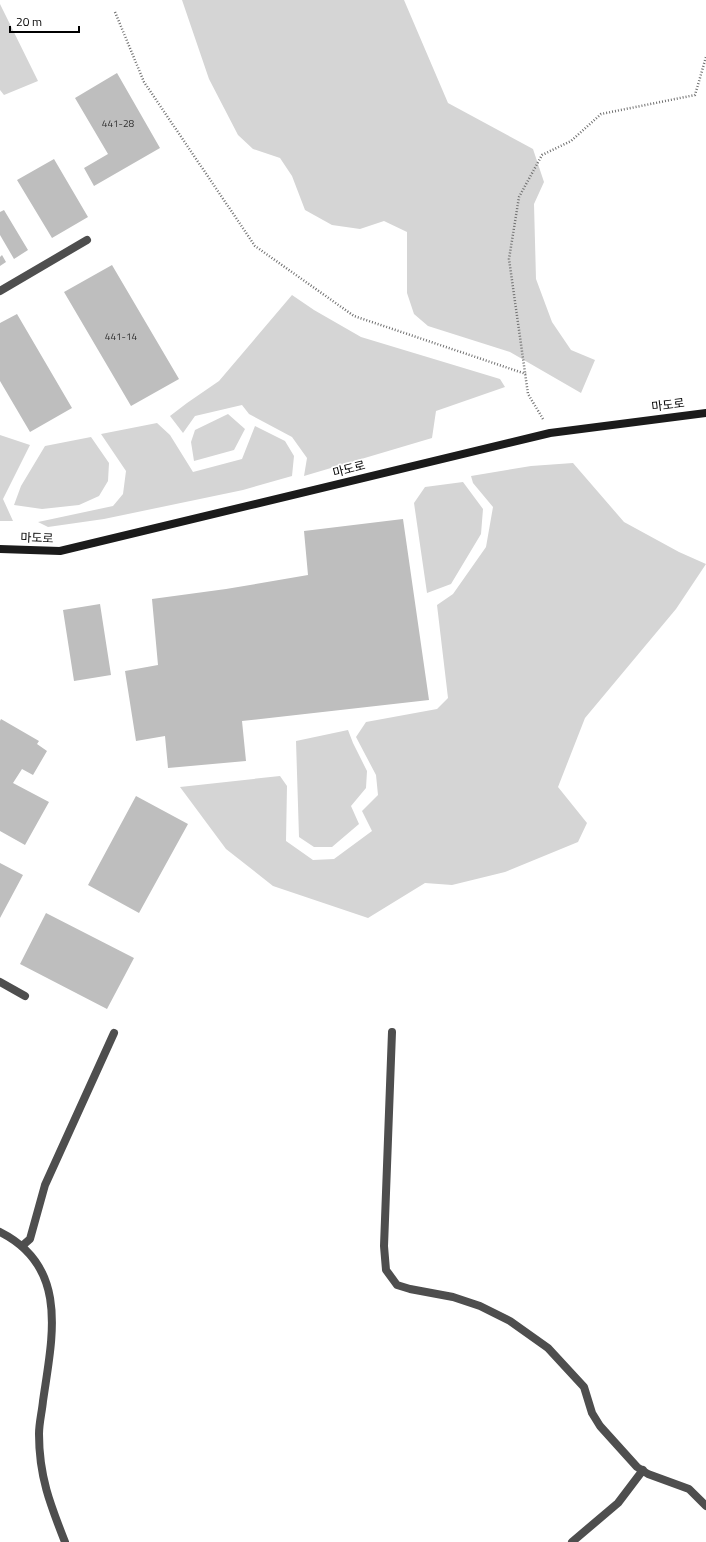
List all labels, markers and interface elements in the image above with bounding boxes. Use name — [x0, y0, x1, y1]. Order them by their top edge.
scale bar — [10, 8, 79, 34]
text: 20 m — [16, 12, 42, 31]
house number: 441-28 — [102, 116, 135, 131]
house number: 441-14 — [105, 329, 138, 344]
street label: 마도로 — [650, 393, 686, 416]
street label: 마도로 — [331, 455, 367, 482]
street label: 마도로 — [20, 527, 54, 548]

